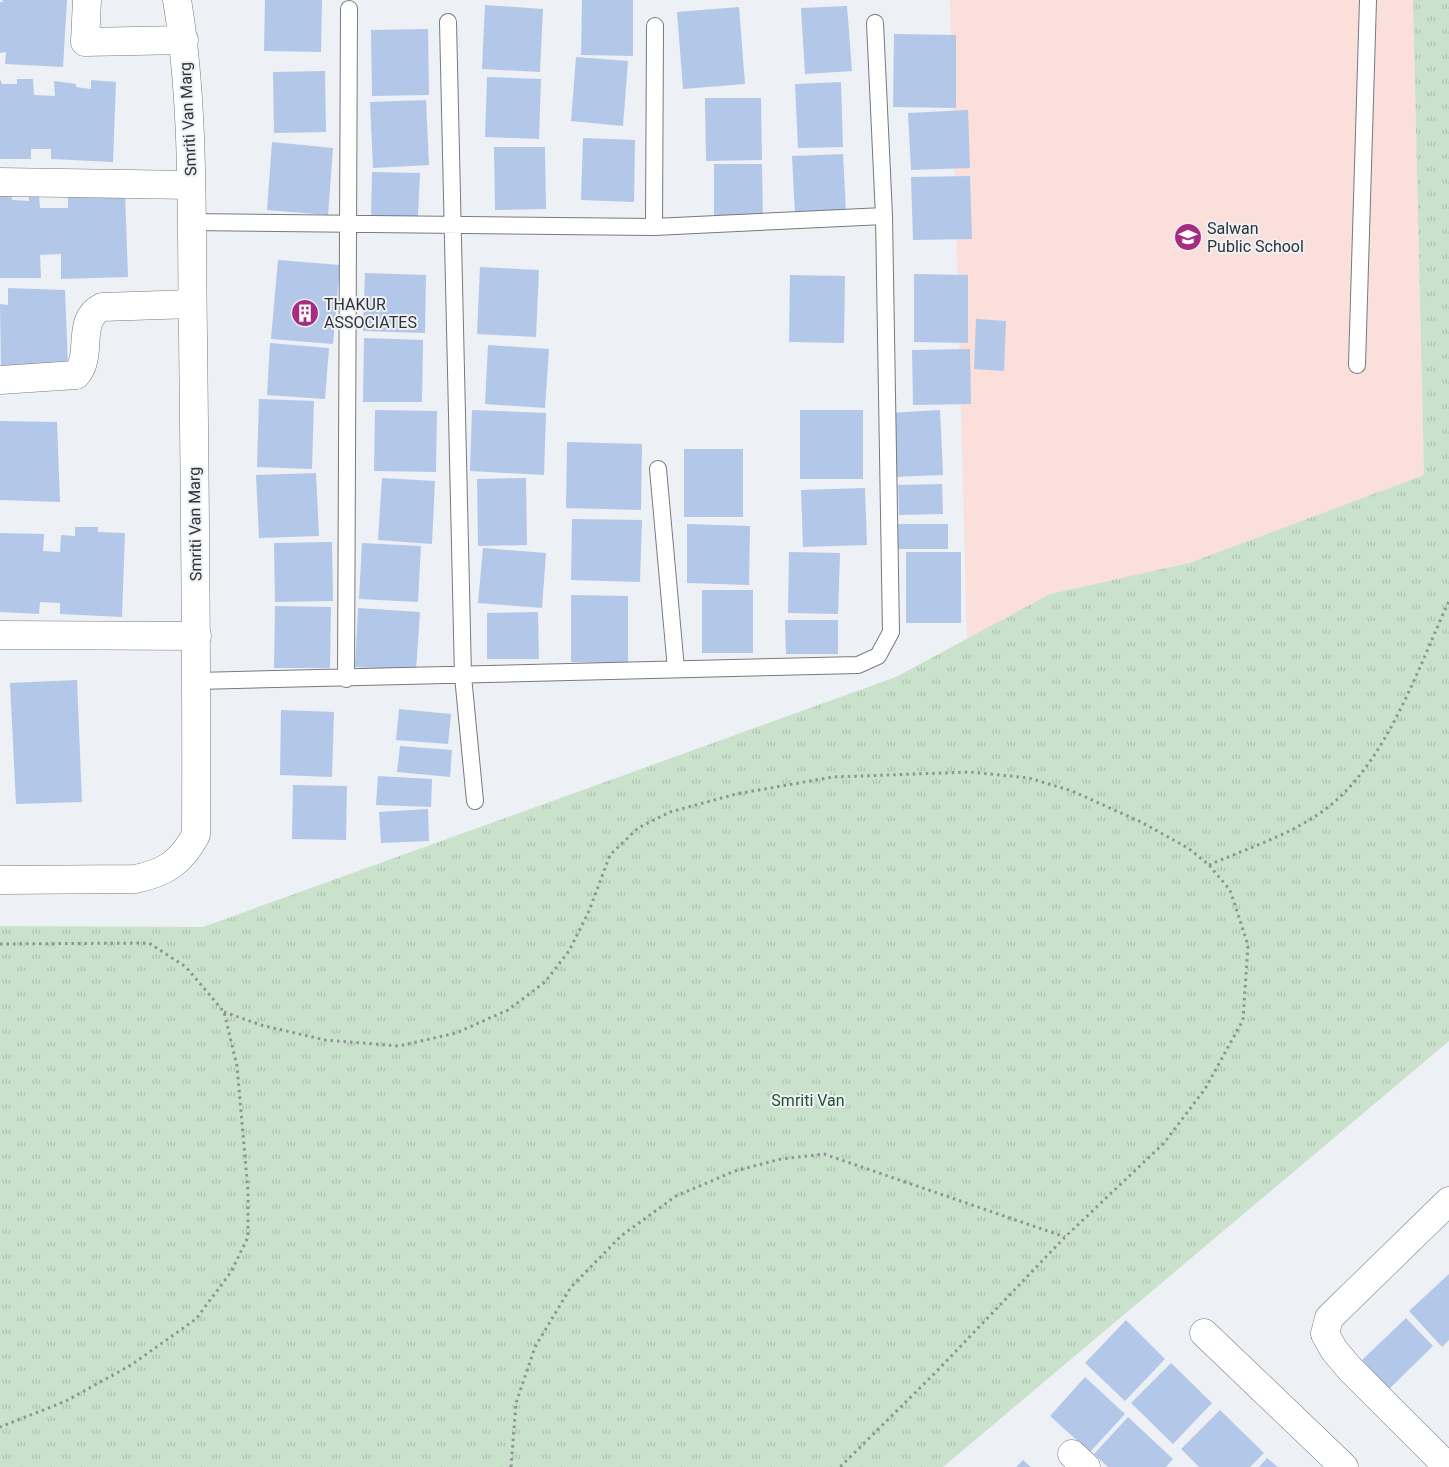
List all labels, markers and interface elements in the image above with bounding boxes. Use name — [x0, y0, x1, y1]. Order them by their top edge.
street label: Smriti Van Marg — [176, 61, 200, 177]
place label: Salwan Public School — [1207, 219, 1304, 256]
school or university icon: Salwan Public School — [1173, 222, 1203, 252]
place label: THAKUR ASSOCIATES — [324, 295, 417, 332]
building icon: THAKUR ASSOCIATES — [290, 298, 320, 328]
street label: Smriti Van Marg — [185, 467, 205, 581]
park label: Smriti Van — [771, 1091, 845, 1110]

